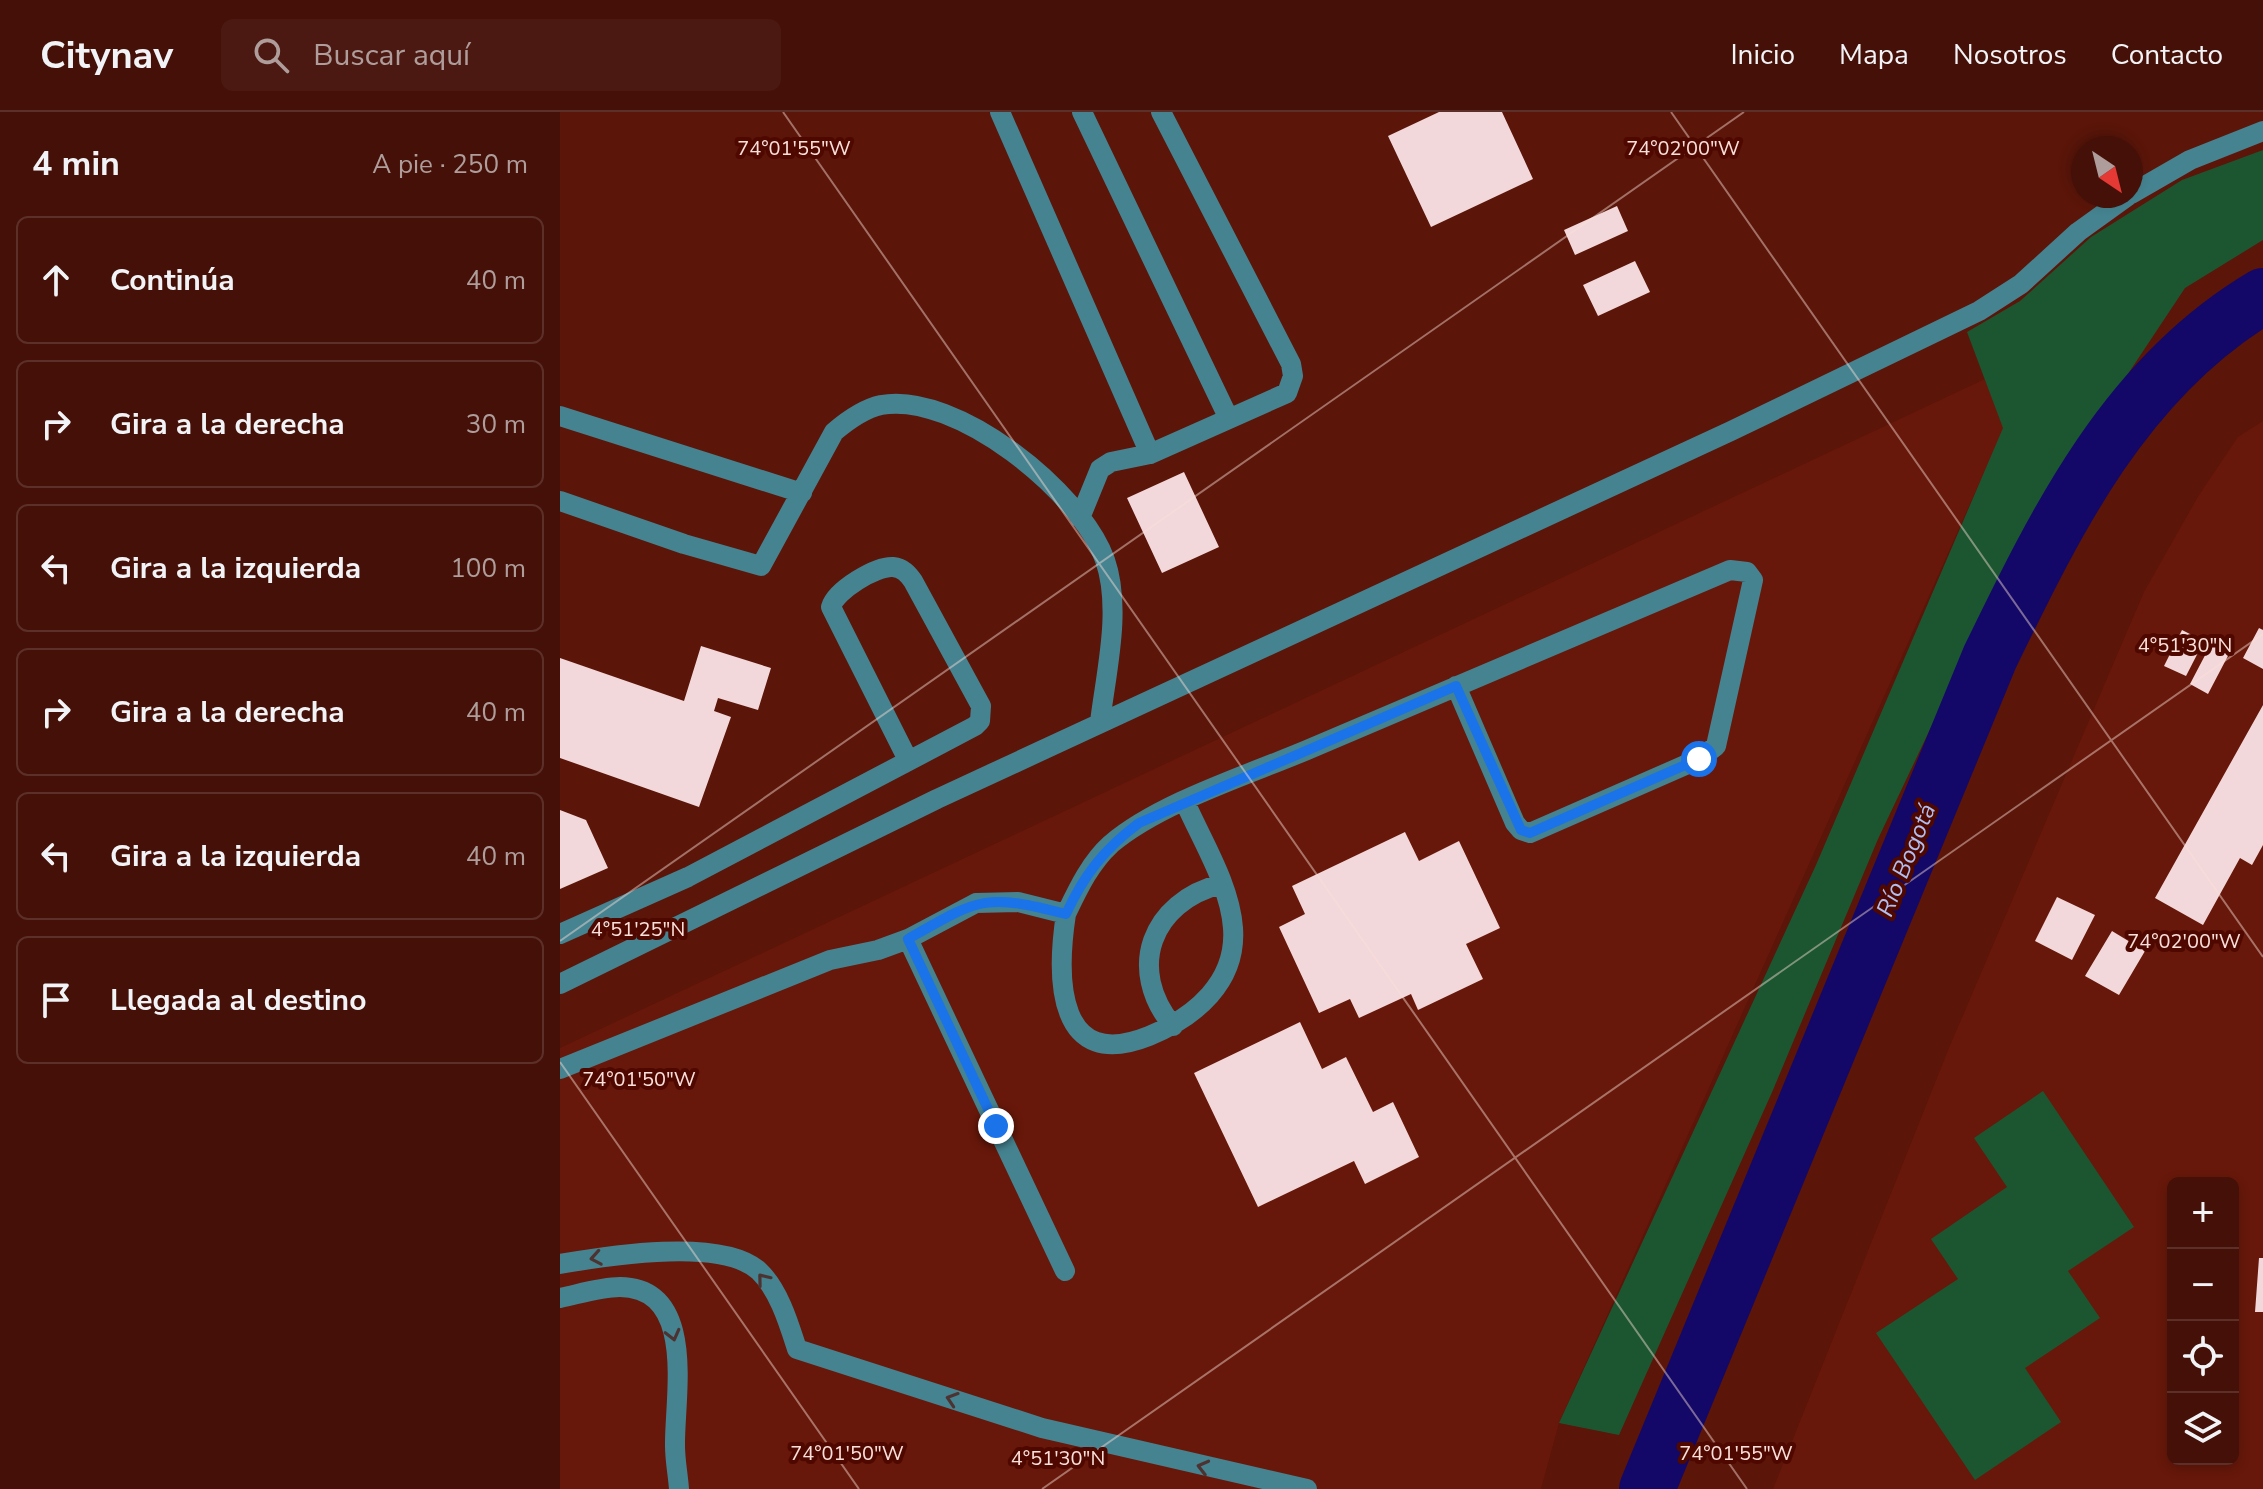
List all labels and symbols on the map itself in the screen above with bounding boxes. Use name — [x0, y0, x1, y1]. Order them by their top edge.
text: 74°01'55"W — [737, 135, 851, 162]
text: 74°02'00"W — [1626, 135, 1740, 162]
north arrow — [2071, 136, 2143, 208]
text: 4°51'30"N — [2138, 632, 2232, 659]
route start — [1681, 741, 1717, 777]
water label: Río Bogotá — [1869, 799, 1943, 921]
text: 4°51'25"N — [591, 916, 685, 943]
text: 74°02'00"W — [2127, 928, 2241, 955]
text: 74°01'50"W — [582, 1066, 696, 1093]
route end — [978, 1108, 1014, 1144]
one-way arrow — [589, 1248, 603, 1265]
one-way arrow — [759, 1273, 773, 1288]
one-way arrow — [664, 1328, 681, 1341]
one-way arrow — [946, 1392, 959, 1408]
text: 74°01'50"W — [790, 1440, 904, 1467]
text: 74°01'55"W — [1679, 1440, 1793, 1467]
text: 4°51'30"N — [1011, 1445, 1105, 1472]
one-way arrow — [1197, 1459, 1210, 1476]

